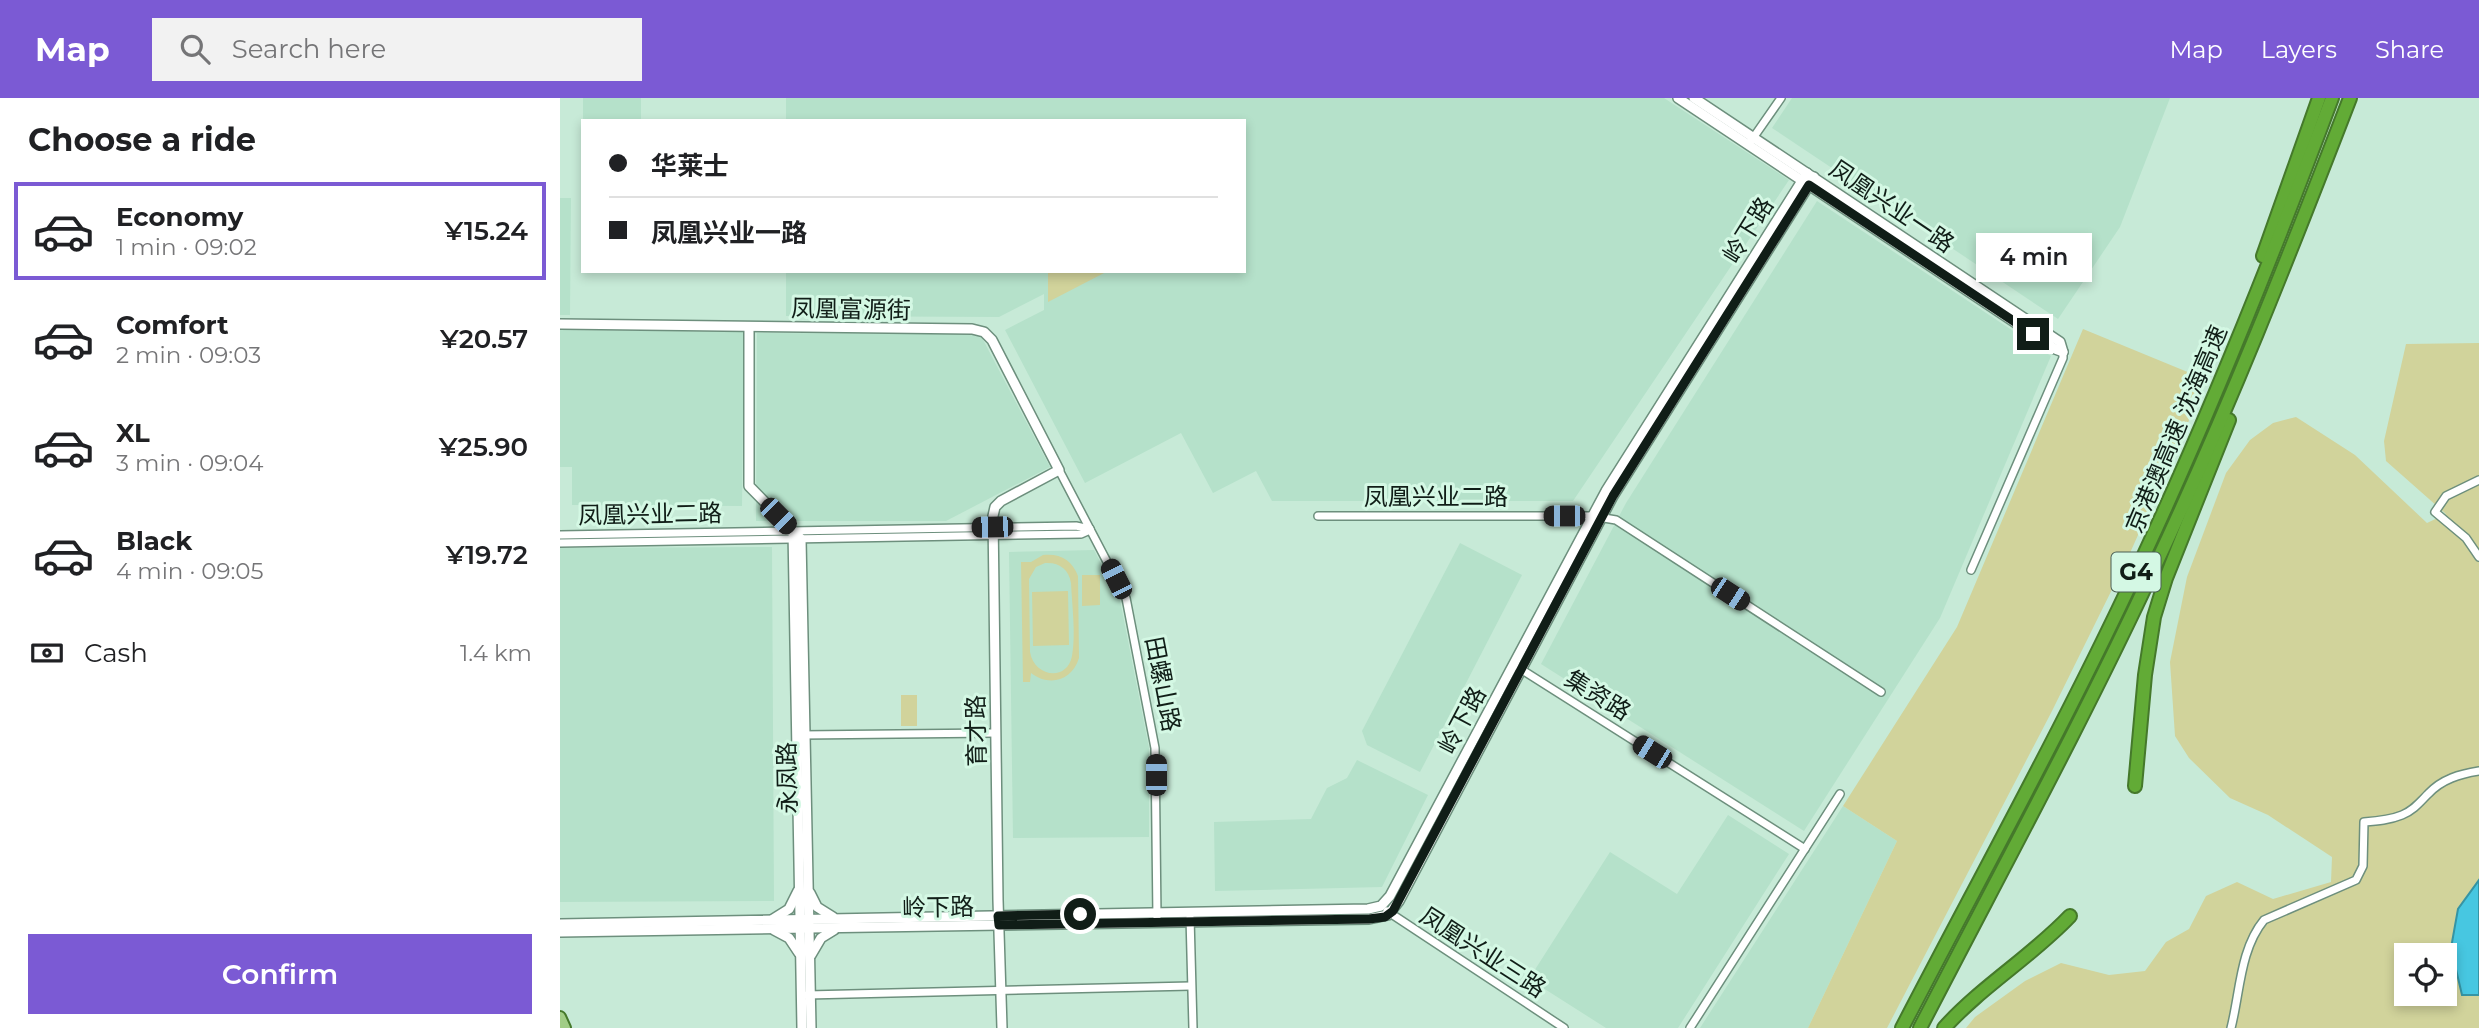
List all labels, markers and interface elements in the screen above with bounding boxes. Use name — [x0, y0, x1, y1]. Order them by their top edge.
search box — [152, 18, 642, 81]
text: Map — [35, 29, 110, 69]
icon: search — [176, 30, 214, 68]
text: Search here — [232, 33, 386, 65]
text: Map — [2169, 35, 2223, 64]
text: Layers — [2261, 35, 2337, 64]
text: Share — [2375, 35, 2444, 64]
text: Choose a ride — [28, 120, 256, 159]
text: 华莱士 — [651, 150, 729, 182]
street label: 凤凰兴业一路 — [1824, 154, 1960, 258]
street label: 岭下路 — [1717, 192, 1779, 268]
icon: car — [32, 200, 95, 263]
text: Economy — [116, 201, 243, 233]
text: ¥15.24 — [444, 215, 528, 247]
text: 凤凰兴业一路 — [651, 217, 807, 249]
callout: 4 min — [1975, 232, 2091, 282]
text: 1 min · 09:02 — [116, 233, 257, 261]
text: 4 min — [2000, 243, 2068, 271]
street label: 凤凰富源街 — [791, 293, 911, 325]
icon: car — [32, 308, 95, 371]
text: Comfort — [116, 309, 228, 341]
route end — [2017, 318, 2049, 350]
street label: 京港澳高速 沈海高速 — [2119, 321, 2233, 537]
text: ¥20.57 — [440, 323, 528, 355]
text: 2 min · 09:03 — [116, 341, 261, 369]
icon: car — [32, 416, 95, 479]
text: XL — [116, 417, 150, 449]
text: ¥25.90 — [439, 431, 528, 463]
text: 3 min · 09:04 — [116, 449, 264, 477]
street label: 凤凰兴业二路 — [1364, 482, 1508, 511]
car — [756, 494, 801, 538]
street label: 凤凰兴业二路 — [578, 498, 722, 530]
car — [1544, 506, 1586, 527]
car — [971, 516, 1014, 538]
icon: car — [32, 524, 95, 587]
text: Black — [116, 525, 192, 557]
text: ¥19.72 — [446, 539, 528, 571]
road number: G4 — [2112, 552, 2160, 592]
car — [1098, 556, 1135, 602]
text: 4 min · 09:05 — [116, 557, 264, 585]
car — [1707, 574, 1754, 614]
icon: cash — [28, 634, 66, 672]
street label: 田螺山路 — [1140, 634, 1186, 734]
text: Cash — [84, 637, 148, 669]
text: 1.4 km — [460, 639, 532, 667]
street label: 集资路 — [1560, 664, 1636, 726]
street label: 岭下路 — [1432, 681, 1492, 759]
street label: 育才路 — [961, 695, 991, 767]
car — [1629, 732, 1676, 772]
street label: 永凤路 — [772, 742, 802, 814]
car — [1146, 754, 1167, 796]
street label: 岭下路 — [902, 892, 974, 922]
route start — [1064, 898, 1096, 930]
street label: 凤凰兴业三路 — [1415, 901, 1551, 1003]
button: Confirm — [28, 934, 532, 1014]
map controls — [2394, 943, 2457, 1006]
button: locate — [2394, 943, 2457, 1006]

